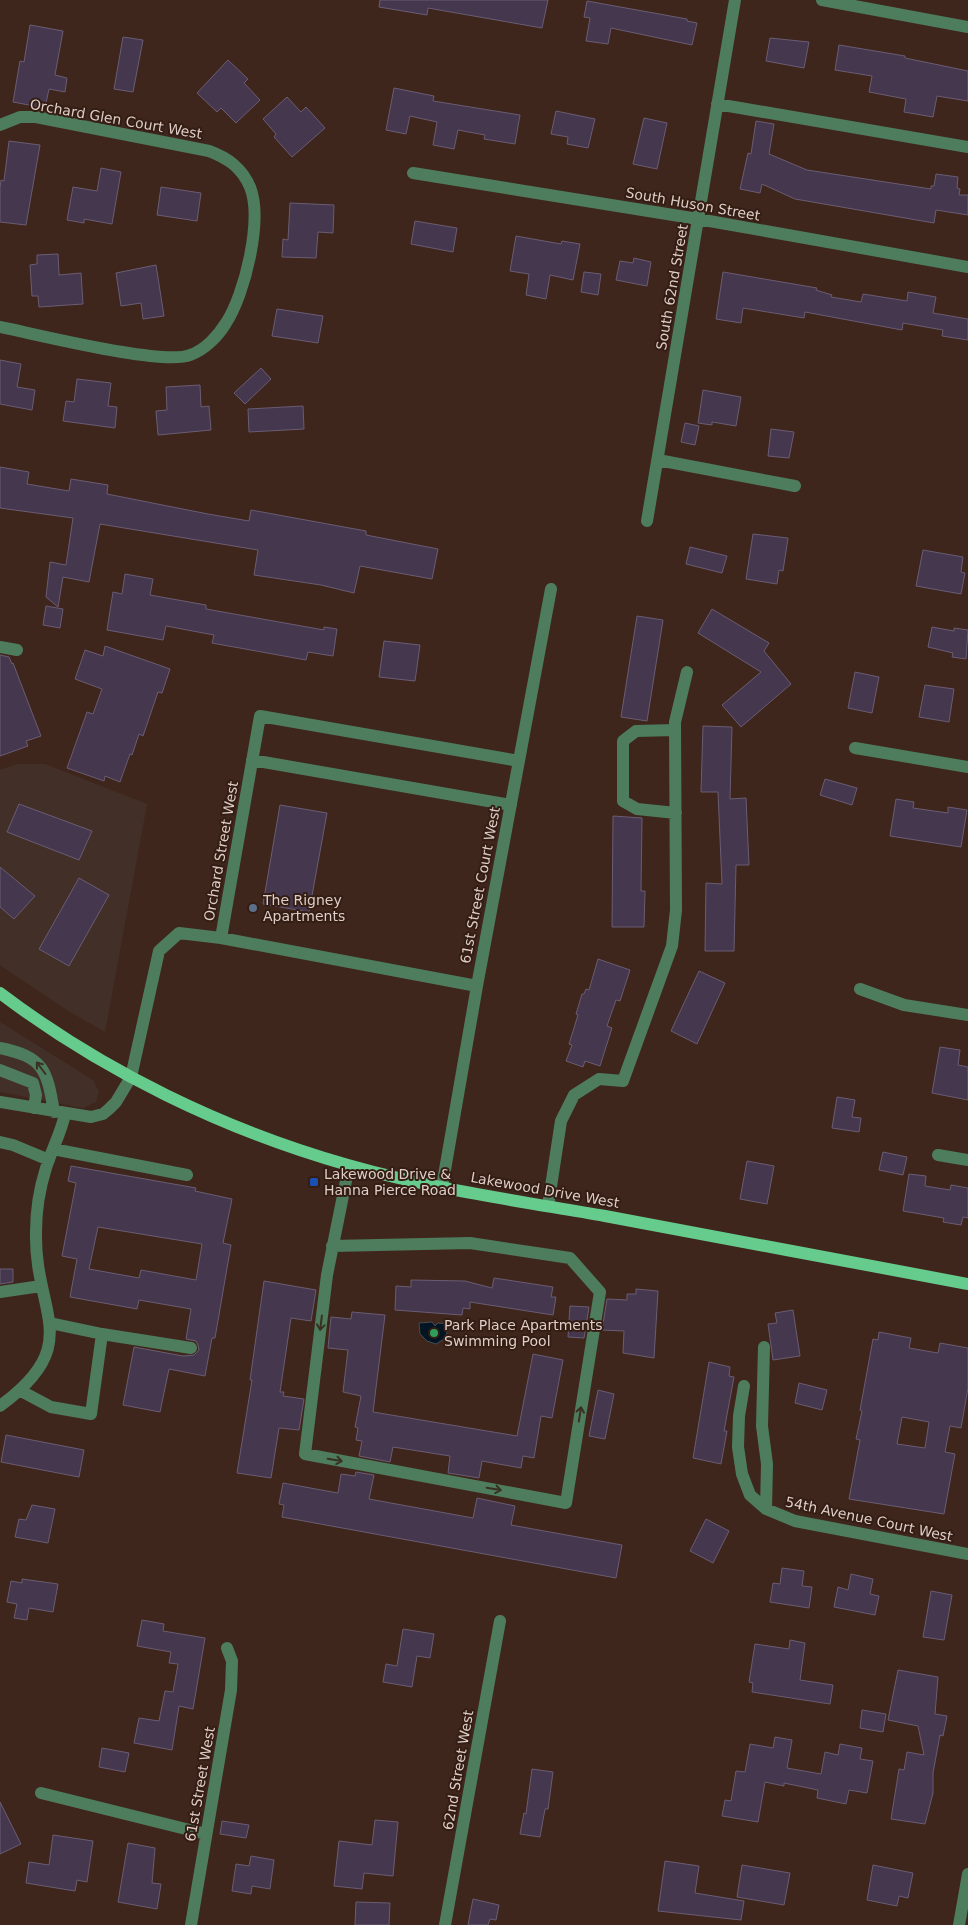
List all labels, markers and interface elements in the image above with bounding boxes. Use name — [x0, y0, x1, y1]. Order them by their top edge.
street label: Orchard Glen Court West — [29, 96, 204, 142]
street label: South Huson Street — [625, 184, 762, 224]
street label: South 62nd Street — [653, 222, 691, 351]
street label: Orchard Street West — [201, 779, 241, 922]
street label: 61st Street Court West — [457, 805, 503, 965]
place label: The Rigney Apartments — [262, 892, 345, 924]
marker: The Rigney Apartments — [247, 902, 259, 914]
one-way arrow — [36, 1061, 46, 1075]
place label: Lakewood Drive & Hanna Pierce Road — [324, 1166, 456, 1198]
street label: Lakewood Drive West — [469, 1169, 621, 1211]
marker: Lakewood Drive & Hanna Pierce Road — [308, 1176, 320, 1188]
one-way arrow — [316, 1315, 326, 1331]
place label: Park Place Apartments Swimming Pool — [444, 1317, 603, 1349]
marker: Park Place Apartments Swimming Pool — [428, 1327, 440, 1339]
one-way arrow — [576, 1406, 586, 1422]
one-way arrow — [326, 1456, 342, 1465]
one-way arrow — [486, 1485, 502, 1495]
street label: 54th Avenue Court West — [784, 1493, 955, 1545]
street label: 62nd Street West — [440, 1708, 477, 1831]
street label: 61st Street West — [182, 1725, 218, 1843]

